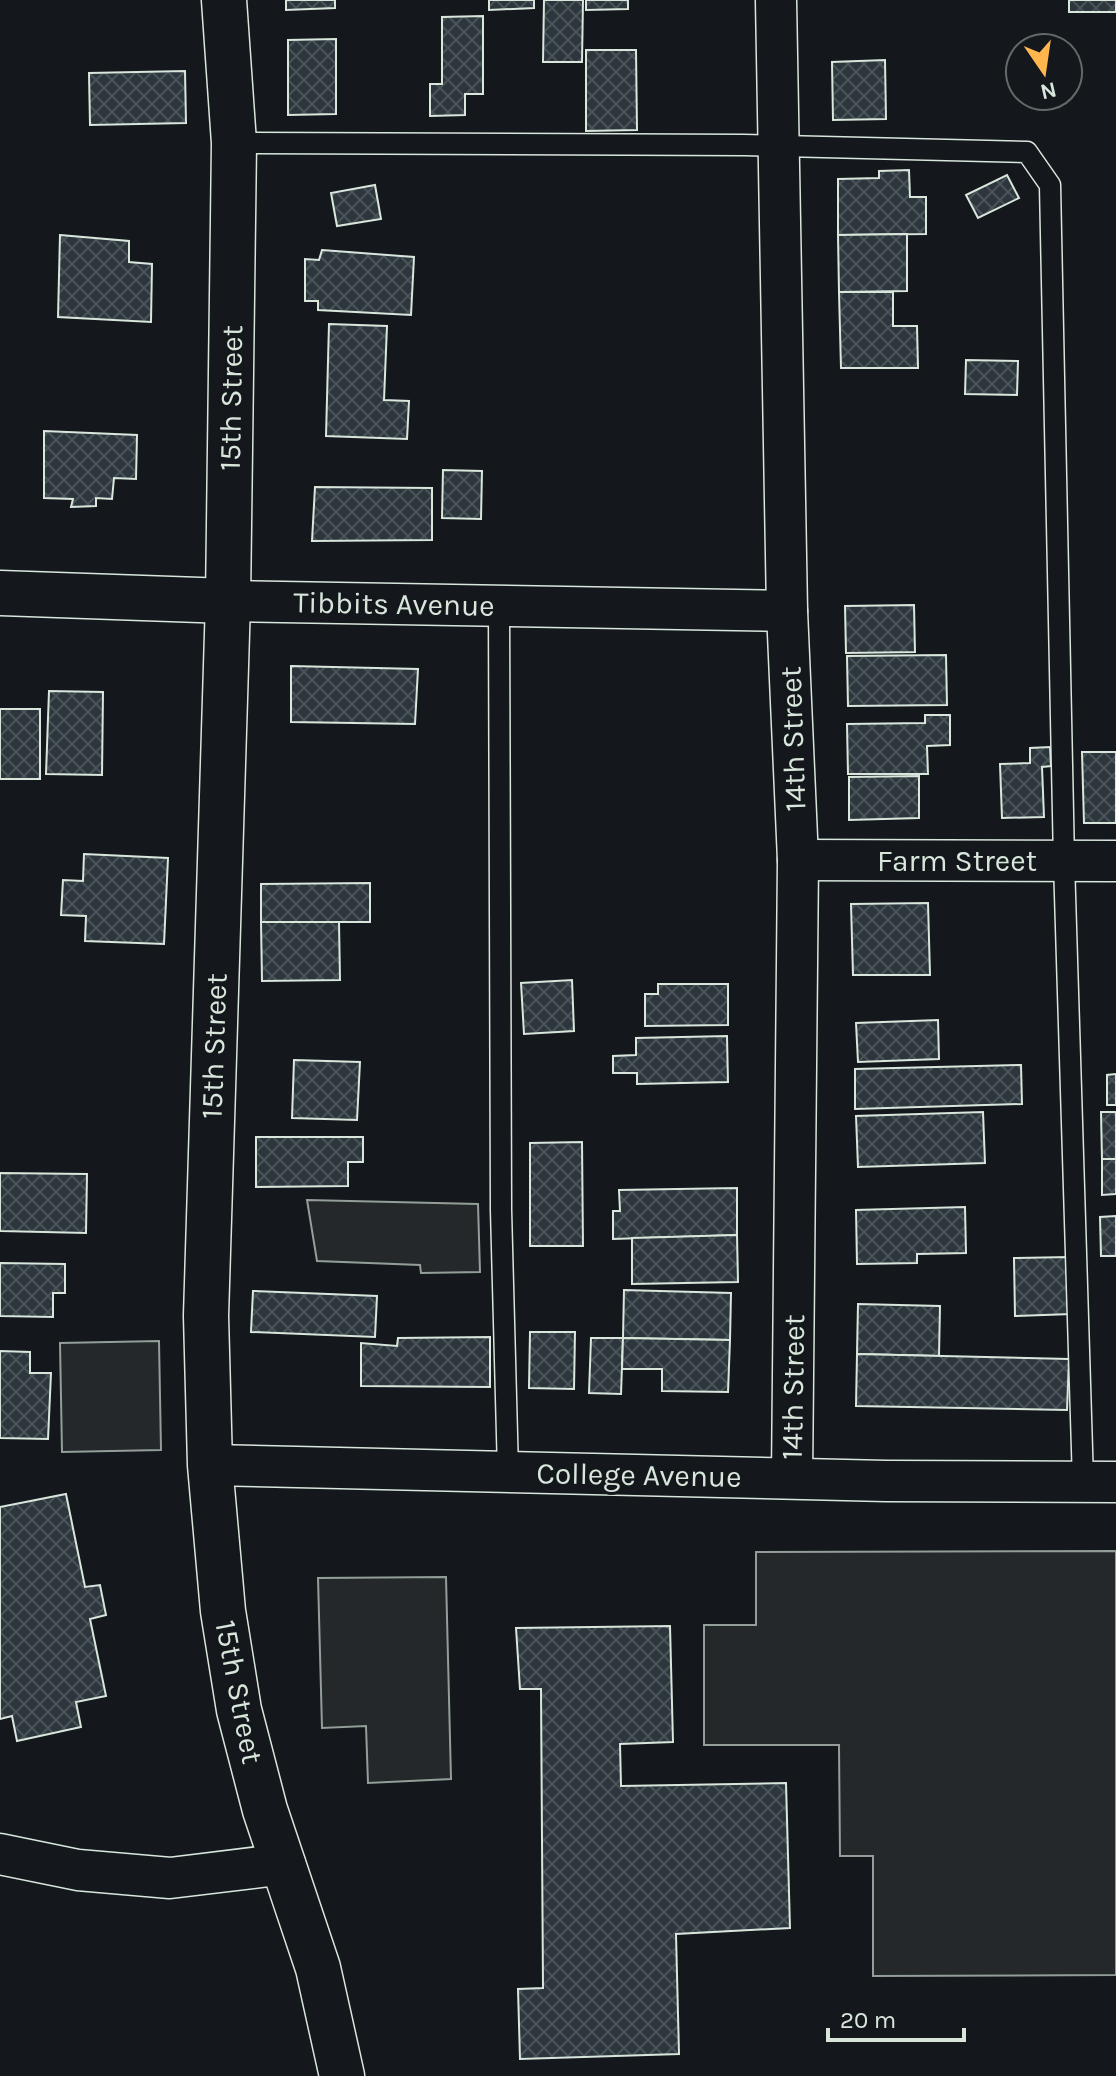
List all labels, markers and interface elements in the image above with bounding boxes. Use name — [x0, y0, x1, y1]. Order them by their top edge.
north arrow — [1004, 32, 1084, 112]
text: N — [1038, 76, 1059, 105]
street label: 15th Street — [212, 325, 250, 471]
street label: Tibbits Avenue — [293, 584, 495, 624]
street label: 14th Street — [772, 666, 814, 812]
street label: Farm Street — [877, 843, 1037, 879]
street label: 15th Street — [193, 973, 235, 1119]
street label: 14th Street — [774, 1314, 812, 1460]
street label: College Avenue — [536, 1455, 742, 1495]
street label: 15th Street — [207, 1617, 271, 1767]
scale bar — [828, 1992, 964, 2042]
text: 20 m — [840, 2006, 896, 2034]

